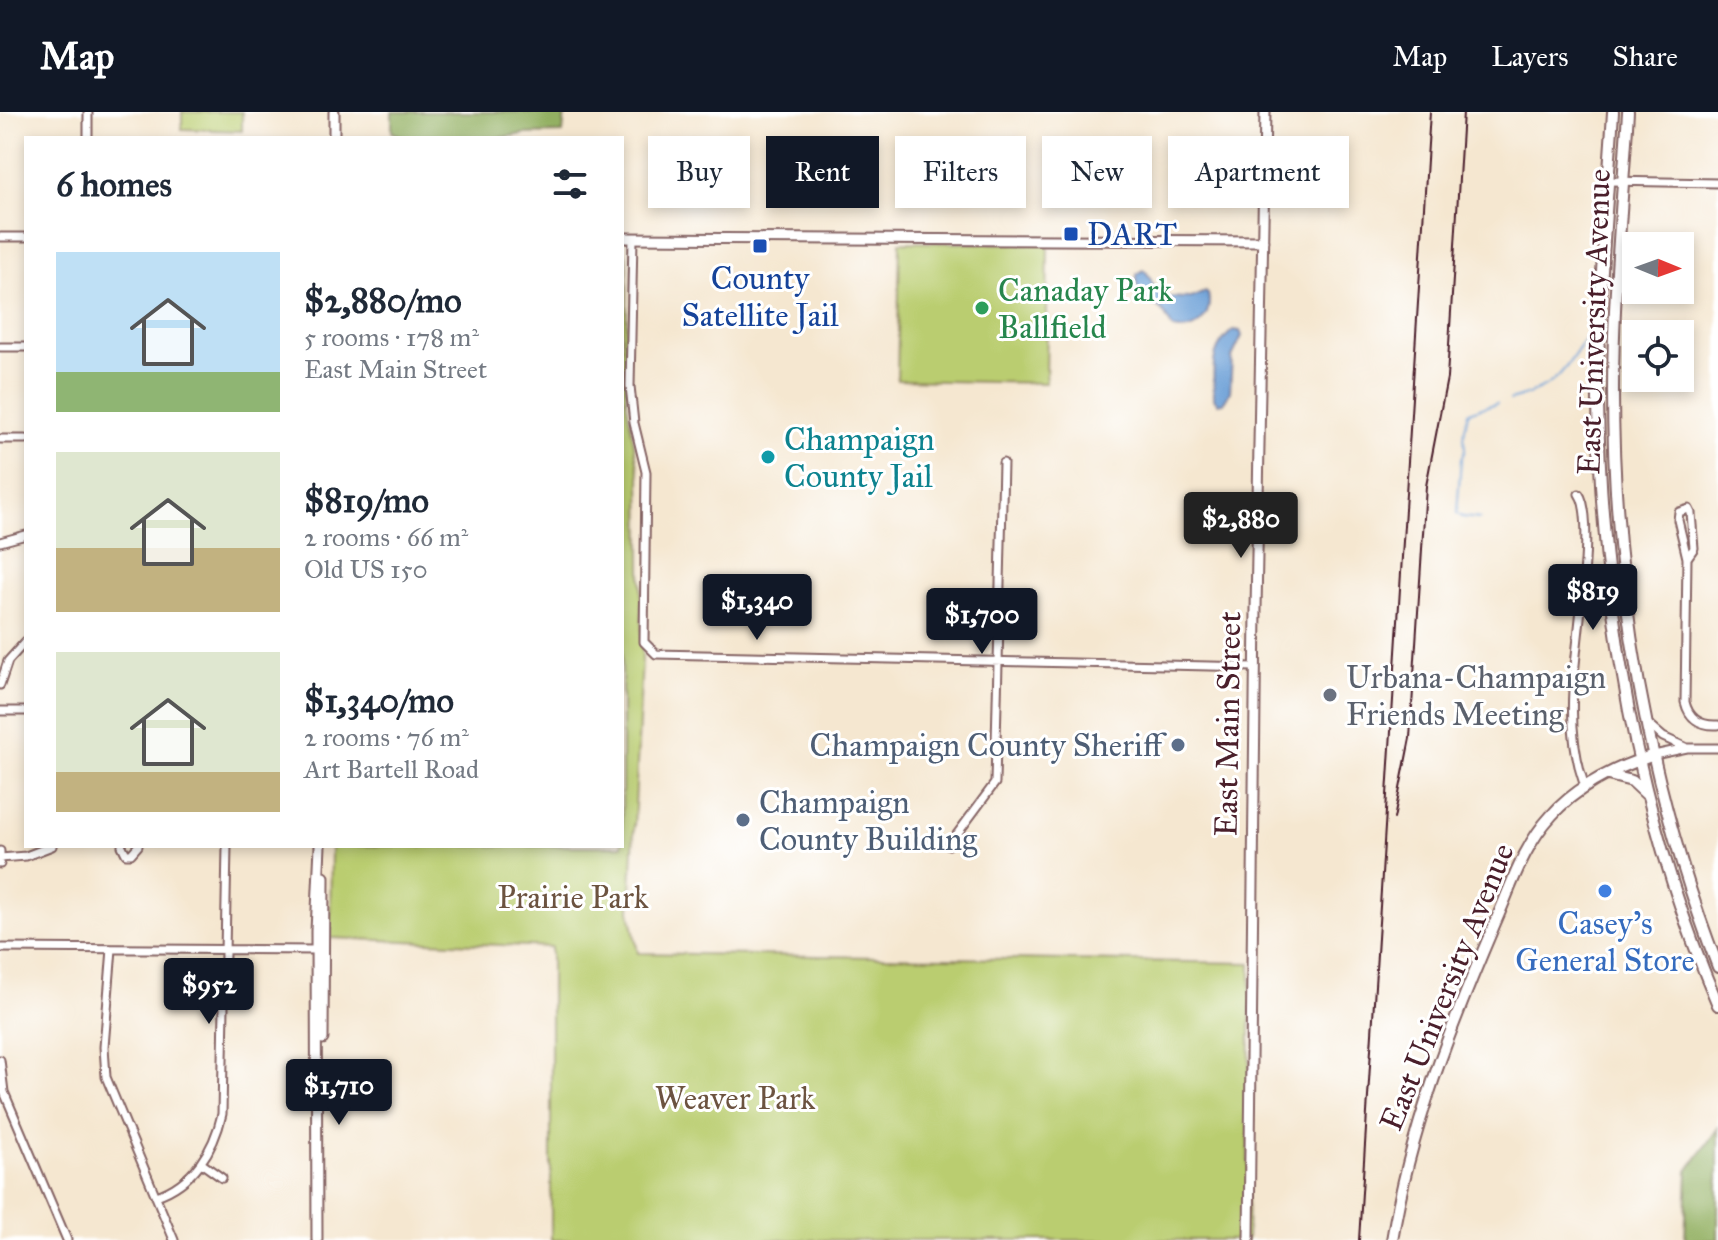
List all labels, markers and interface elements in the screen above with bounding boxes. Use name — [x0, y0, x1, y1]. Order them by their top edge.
text: Map — [40, 33, 114, 79]
text: Map — [1392, 39, 1447, 74]
text: Layers — [1491, 39, 1569, 74]
text: Share — [1613, 39, 1678, 74]
chip: Buy — [648, 136, 750, 208]
chip: Rent — [766, 136, 879, 208]
chip: Filters — [895, 136, 1026, 208]
chip: New — [1042, 136, 1152, 208]
chip: Apartment — [1168, 136, 1349, 208]
icon: filters — [548, 162, 592, 206]
text: 6 homes — [56, 164, 172, 205]
street label: East University Avenue — [1569, 168, 1619, 476]
place label: DART — [1087, 215, 1177, 254]
marker: DART — [1062, 225, 1080, 243]
north arrow — [1622, 232, 1694, 304]
map controls — [1622, 232, 1694, 392]
marker: County Satellite Jail — [751, 237, 769, 255]
place label: County Satellite Jail — [681, 259, 839, 335]
place label: Canaday Park Ballfield — [998, 271, 1173, 347]
text: $2,880/mo — [304, 280, 462, 321]
icon: home — [120, 284, 216, 380]
marker: Canaday Park Ballfield — [973, 299, 991, 317]
button: locate — [1622, 320, 1694, 392]
text: 5 rooms · 178 m² — [304, 321, 479, 353]
text: East Main Street — [304, 353, 487, 385]
place label: Champaign County Jail — [784, 420, 935, 496]
marker: Champaign County Jail — [759, 448, 777, 466]
text: $819/mo — [304, 480, 429, 521]
icon: home — [120, 484, 216, 580]
pin: $2,880 — [1176, 492, 1306, 560]
text: $2,880 — [1202, 502, 1280, 534]
text: 2 rooms · 66 m² — [304, 521, 468, 553]
text: Old US 150 — [304, 553, 428, 585]
pin: $819 — [1546, 564, 1640, 632]
pin: $1,340 — [692, 574, 822, 642]
text: $819 — [1566, 574, 1620, 606]
text: $1,340 — [721, 584, 793, 616]
pin: $1,700 — [917, 588, 1047, 656]
text: $1,700 — [944, 598, 1020, 630]
street label: East Main Street — [1207, 611, 1249, 837]
place label: Urbana-Champaign Friends Meeting — [1346, 658, 1606, 734]
text: $1,340/mo — [304, 680, 454, 721]
icon: home — [120, 684, 216, 780]
marker: Urbana-Champaign Friends Meeting — [1321, 686, 1339, 704]
text: 2 rooms · 76 m² — [304, 721, 469, 753]
place label: Champaign County Sheriff — [810, 726, 1167, 765]
marker: Champaign County Sheriff — [1169, 736, 1187, 754]
text: Art Bartell Road — [304, 753, 479, 785]
place label: Champaign County Building — [759, 783, 978, 859]
marker: Champaign County Building — [734, 811, 752, 829]
street label: East University Avenue — [1372, 838, 1522, 1136]
park label: Prairie Park — [497, 878, 649, 917]
marker: Casey's General Store — [1596, 882, 1614, 900]
place label: Casey's General Store — [1515, 904, 1695, 980]
pin: $952 — [162, 958, 256, 1026]
text: $952 — [182, 968, 236, 1000]
pin: $1,710 — [274, 1059, 404, 1127]
text: $1,710 — [304, 1069, 374, 1101]
park label: Weaver Park — [655, 1079, 815, 1118]

